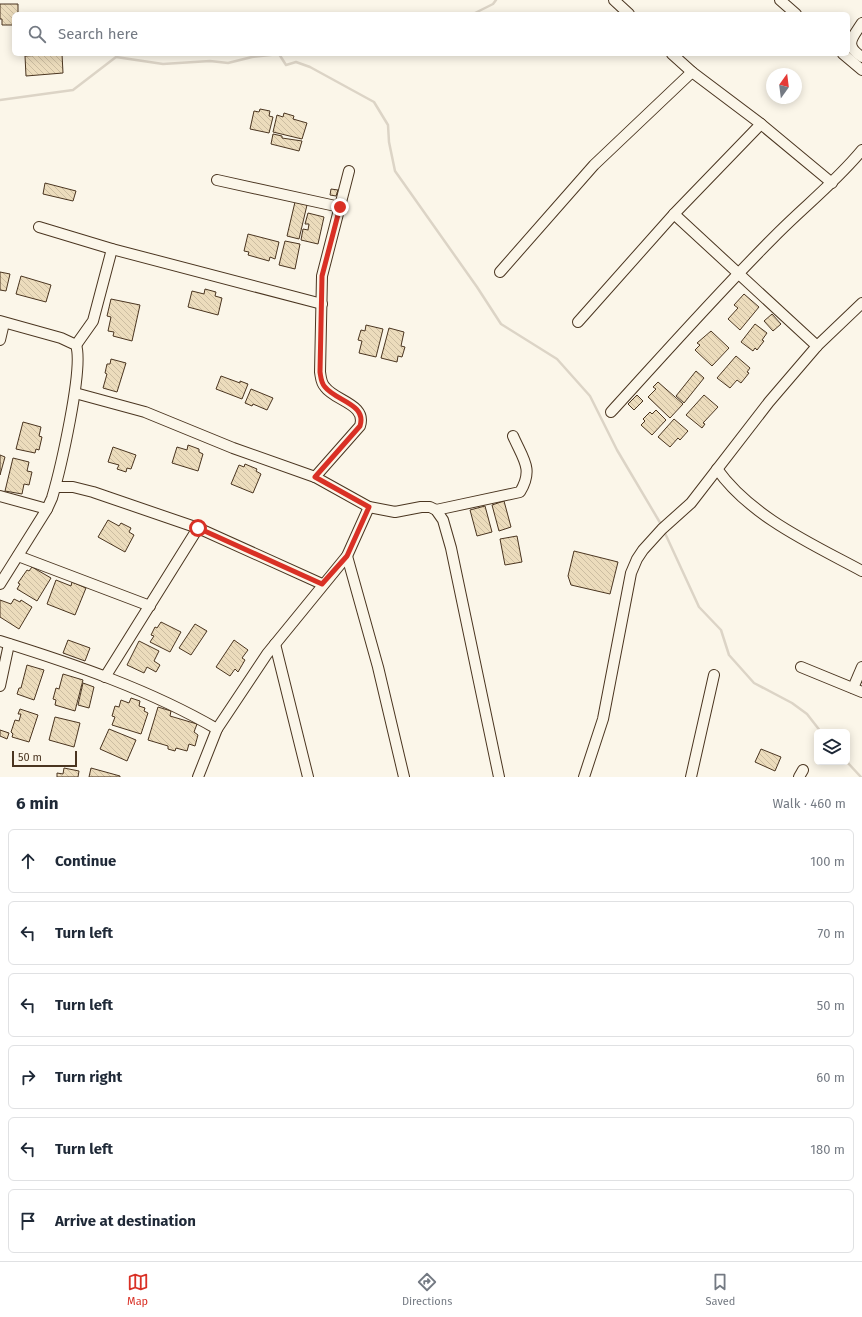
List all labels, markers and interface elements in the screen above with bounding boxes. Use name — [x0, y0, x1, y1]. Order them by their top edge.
search box — [12, 12, 850, 56]
icon: search — [26, 23, 48, 45]
text: Search here — [58, 25, 138, 43]
north arrow — [766, 68, 802, 104]
route end — [331, 198, 349, 216]
route start — [189, 519, 207, 537]
map controls — [814, 729, 850, 765]
button: layers — [814, 729, 850, 765]
scale bar — [12, 749, 77, 768]
text: 50 m — [18, 751, 42, 764]
text: 6 min — [16, 793, 59, 814]
text: Walk · 460 m — [773, 796, 846, 811]
icon: ahead — [17, 850, 39, 872]
text: Continue — [55, 852, 116, 870]
text: 100 m — [810, 854, 845, 869]
icon: left — [17, 922, 39, 944]
text: Turn left — [55, 924, 113, 942]
text: 70 m — [818, 926, 845, 941]
icon: left — [17, 994, 39, 1016]
text: Turn left — [55, 996, 113, 1014]
text: 50 m — [817, 998, 845, 1013]
icon: right — [17, 1066, 39, 1088]
text: Turn right — [55, 1068, 122, 1086]
text: 60 m — [816, 1070, 845, 1085]
icon: left — [17, 1138, 39, 1160]
text: Turn left — [55, 1140, 113, 1158]
text: 180 m — [810, 1142, 845, 1157]
icon: arrive — [17, 1210, 39, 1232]
text: Arrive at destination — [55, 1212, 196, 1230]
tab: Map — [127, 1271, 149, 1308]
tab: Directions — [402, 1271, 452, 1308]
tab: Saved — [706, 1271, 735, 1308]

